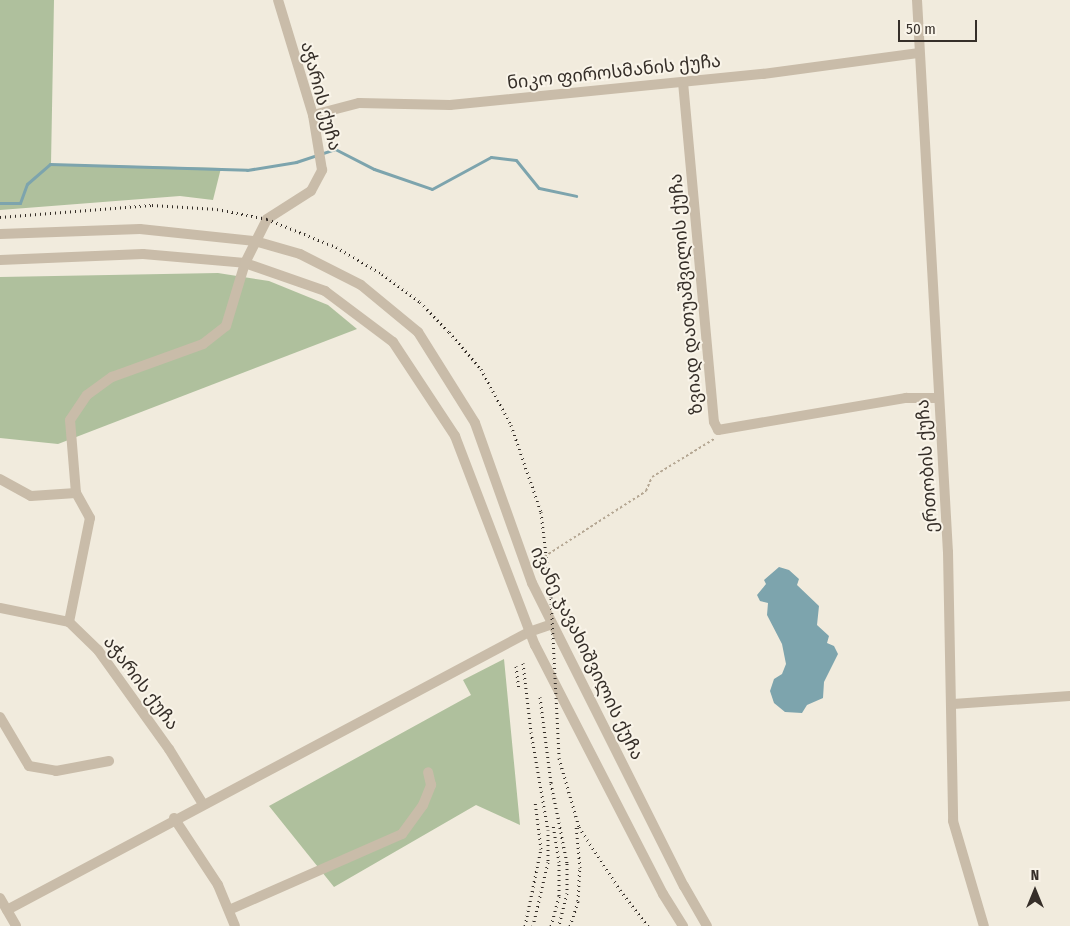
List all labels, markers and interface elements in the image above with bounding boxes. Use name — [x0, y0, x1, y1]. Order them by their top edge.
scale bar — [900, 10, 979, 42]
text: 50 m — [906, 20, 936, 38]
street label: აჭარის ქუჩა — [296, 39, 346, 153]
street label: ნიკო ფიროსმანის ქუჩა — [506, 50, 722, 94]
street label: ზვიად დათუაშვილის ქუჩა — [665, 173, 707, 415]
street label: ერთობის ქუჩა — [912, 399, 942, 533]
street label: ივანე ჯავახიშვილის ქუჩა — [526, 543, 648, 763]
street label: აჭარის ქუჩა — [99, 632, 183, 734]
north arrow — [1010, 866, 1060, 916]
text: N — [1031, 867, 1039, 884]

